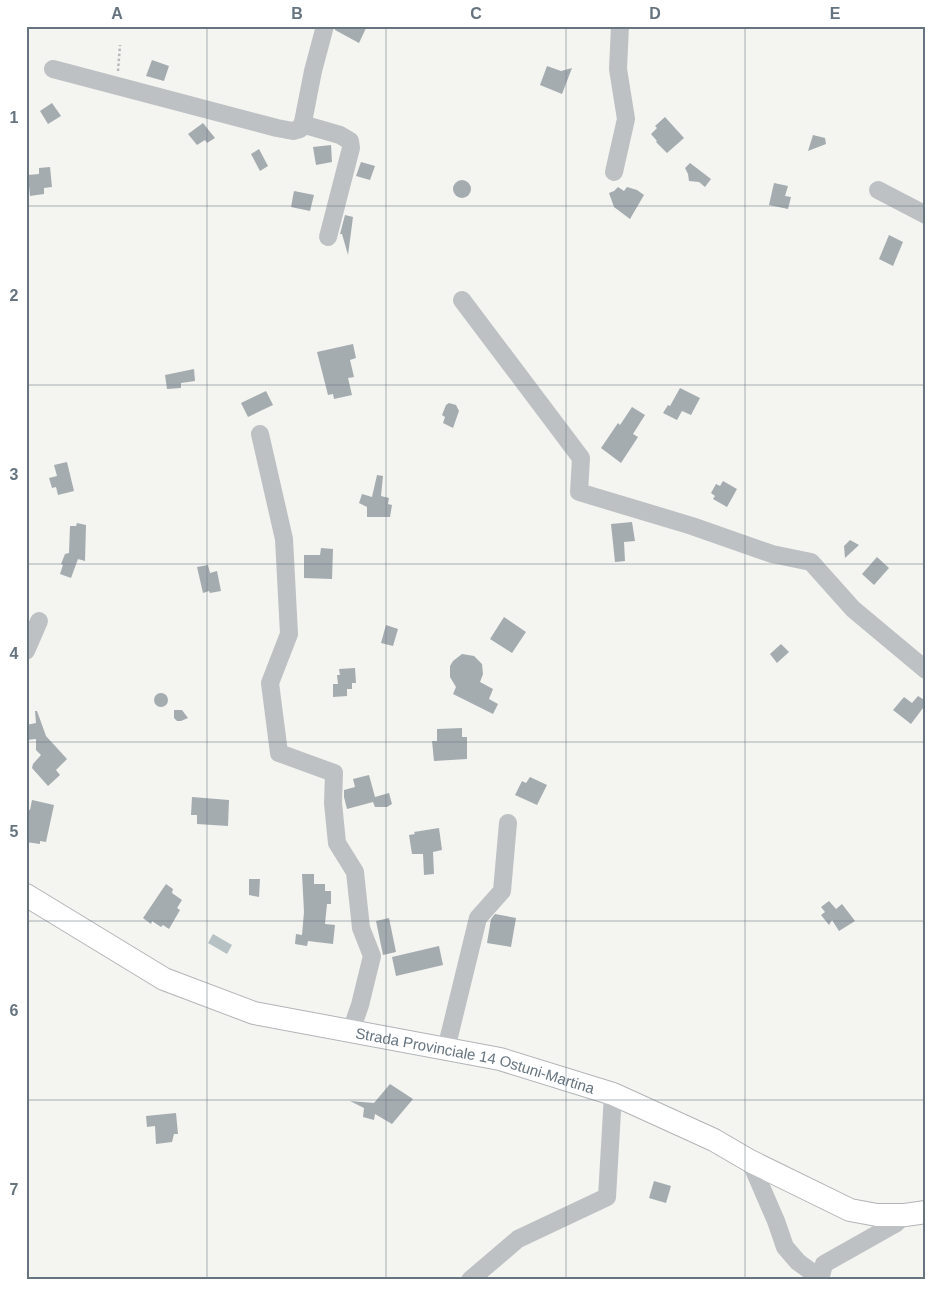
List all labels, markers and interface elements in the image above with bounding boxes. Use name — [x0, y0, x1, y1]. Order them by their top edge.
text: A — [111, 5, 123, 22]
text: B — [291, 5, 303, 22]
text: C — [470, 5, 482, 22]
text: D — [649, 5, 661, 22]
text: E — [830, 5, 841, 22]
text: 1 — [10, 109, 19, 126]
text: 2 — [10, 287, 19, 304]
text: 3 — [10, 466, 19, 483]
text: 4 — [10, 645, 19, 662]
text: 5 — [10, 823, 19, 840]
text: 6 — [10, 1002, 19, 1019]
street label: Strada Provinciale 14 Ostuni-Martina — [354, 1024, 597, 1096]
text: 7 — [10, 1181, 19, 1198]

